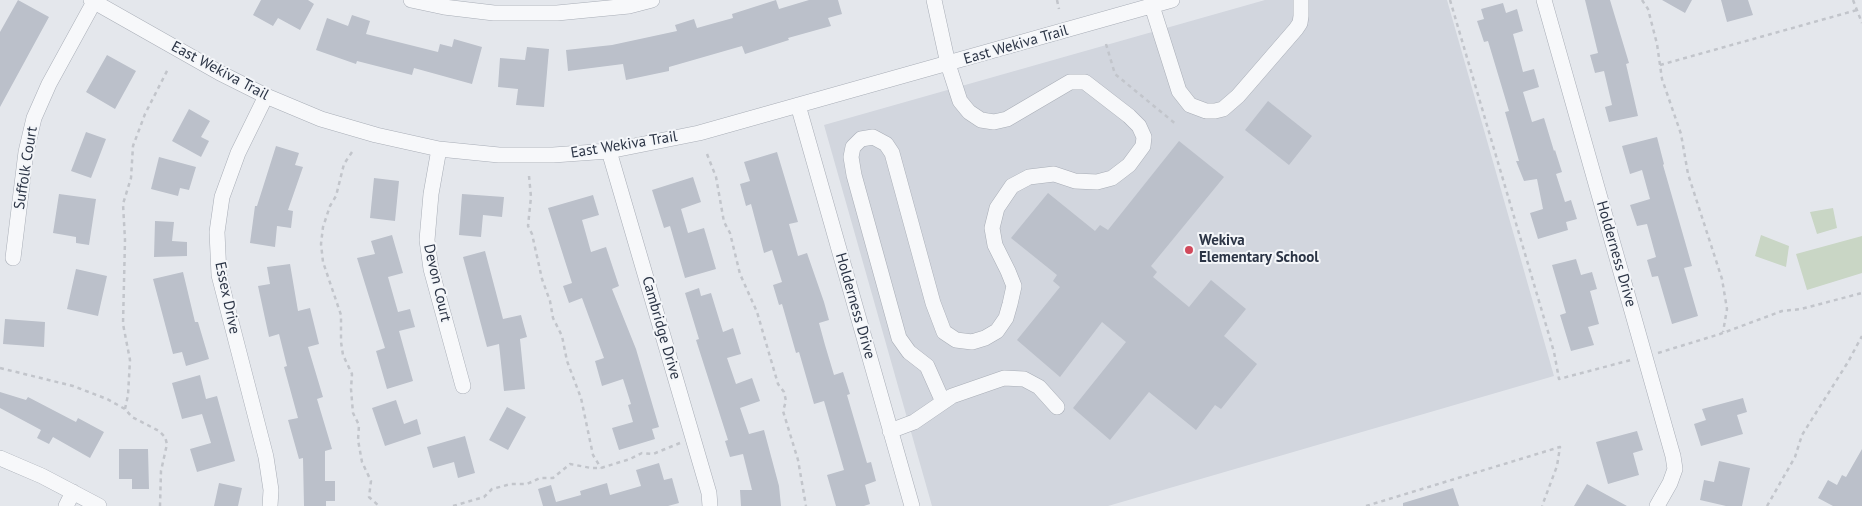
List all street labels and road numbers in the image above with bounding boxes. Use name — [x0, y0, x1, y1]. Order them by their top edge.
street label: East Wekiva Trail — [962, 21, 1070, 69]
street label: East Wekiva Trail — [168, 38, 272, 104]
street label: Suffolk Court — [11, 125, 41, 211]
street label: East Wekiva Trail — [569, 128, 679, 162]
street label: Holderness Drive — [1592, 199, 1640, 309]
street label: Devon Court — [419, 242, 455, 324]
street label: Holderness Drive — [831, 251, 879, 361]
street label: Essex Drive — [211, 260, 243, 336]
street label: Cambridge Drive — [638, 274, 684, 382]

